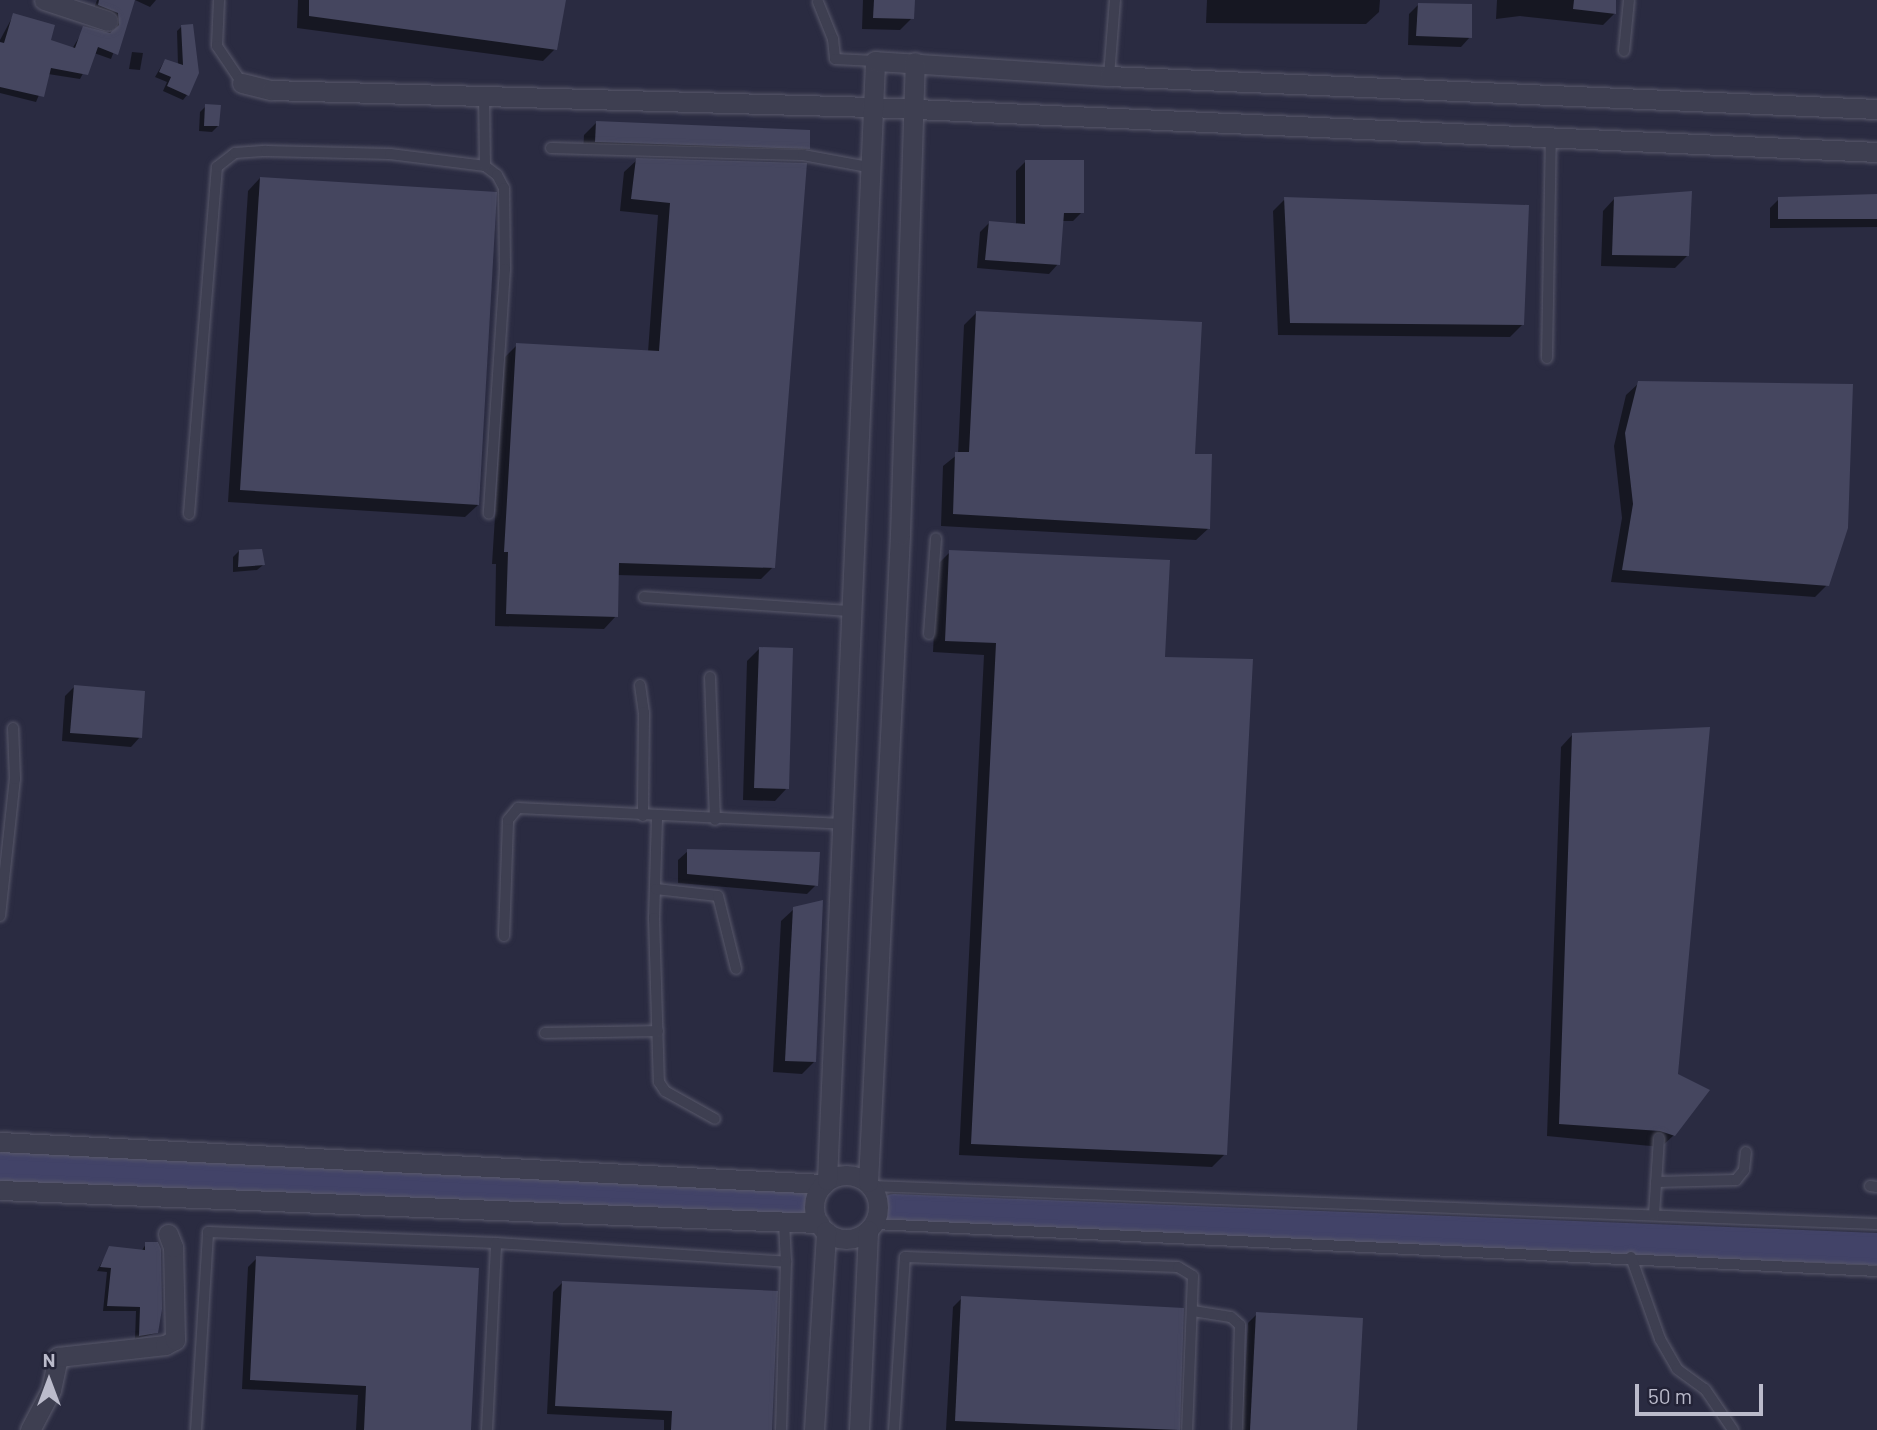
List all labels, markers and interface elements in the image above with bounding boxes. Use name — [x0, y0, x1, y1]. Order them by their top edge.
north arrow — [14, 1346, 84, 1416]
text: N — [43, 1348, 55, 1371]
scale bar — [1639, 1370, 1767, 1414]
text: 50 m — [1648, 1383, 1692, 1408]

